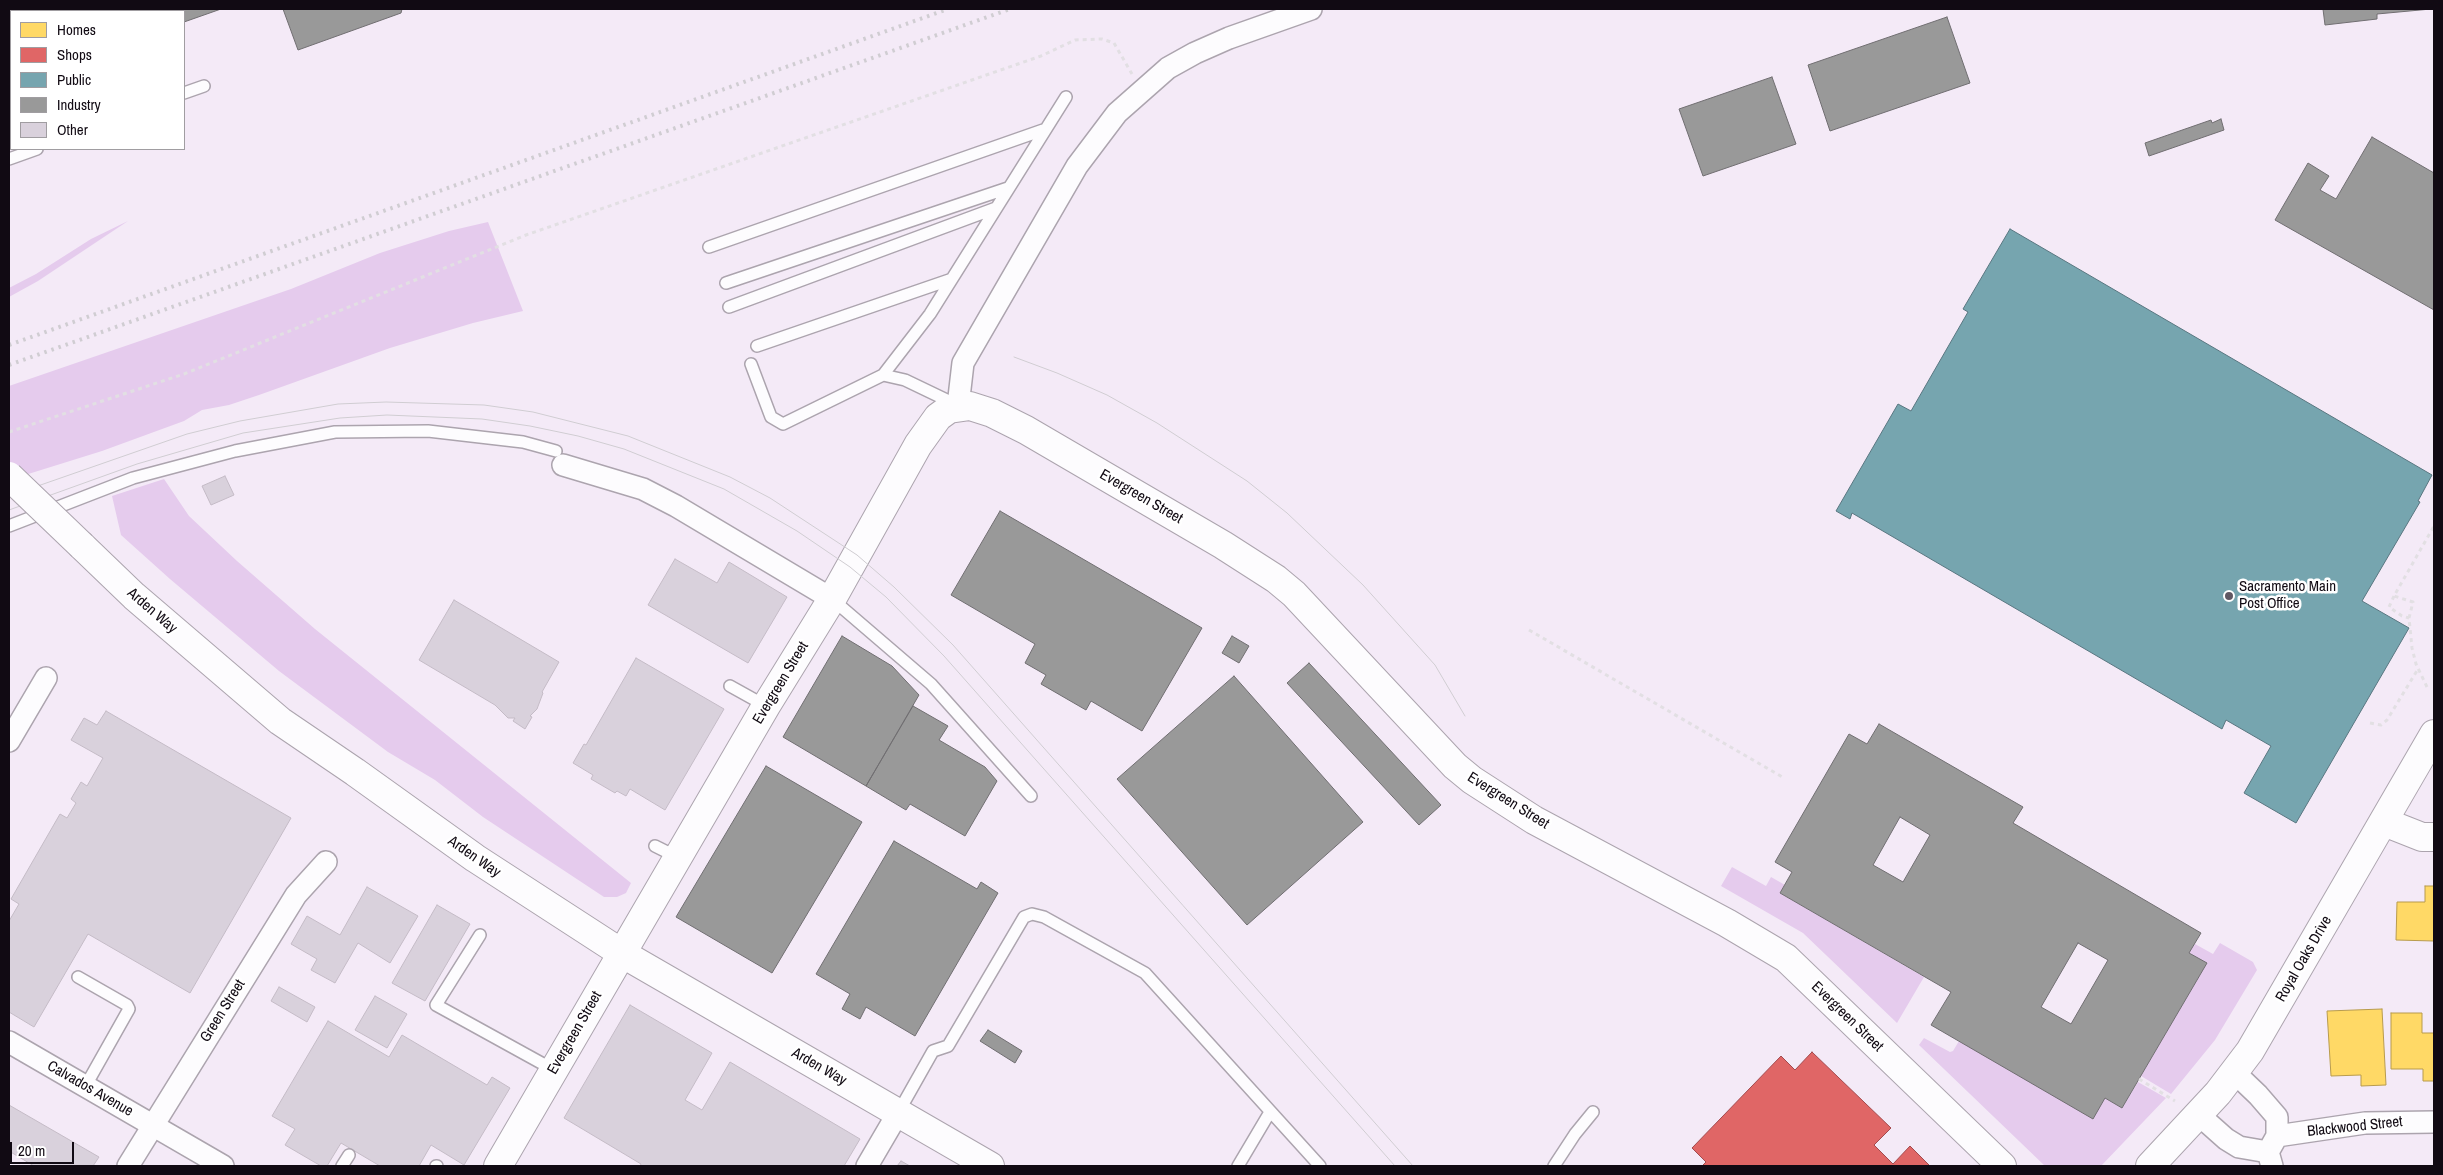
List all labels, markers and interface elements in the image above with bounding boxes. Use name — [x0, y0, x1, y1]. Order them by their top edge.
legend — [10, 10, 185, 150]
text: Homes — [57, 19, 96, 40]
text: Shops — [57, 44, 92, 65]
text: Public — [57, 69, 91, 90]
text: Industry — [57, 94, 101, 115]
text: Other — [57, 119, 88, 140]
street label: Evergreen Street — [1096, 466, 1186, 528]
place label: Sacramento Main Post Office — [2239, 578, 2336, 613]
street label: Arden Way — [123, 584, 181, 638]
marker: Sacramento Main Post Office — [2223, 590, 2235, 602]
street label: Evergreen Street — [749, 639, 813, 727]
street label: Evergreen Street — [1464, 769, 1552, 833]
street label: Arden Way — [444, 832, 504, 882]
street label: Royal Oaks Drive — [2272, 913, 2336, 1005]
street label: Green Street — [197, 976, 249, 1046]
street label: Evergreen Street — [1807, 978, 1887, 1056]
street label: Evergreen Street — [544, 988, 606, 1078]
street label: Arden Way — [788, 1044, 850, 1090]
street label: Calvados Avenue — [44, 1057, 136, 1121]
street label: Blackwood Street — [2306, 1113, 2404, 1141]
scale bar — [12, 1132, 76, 1164]
text: 20 m — [18, 1140, 45, 1161]

